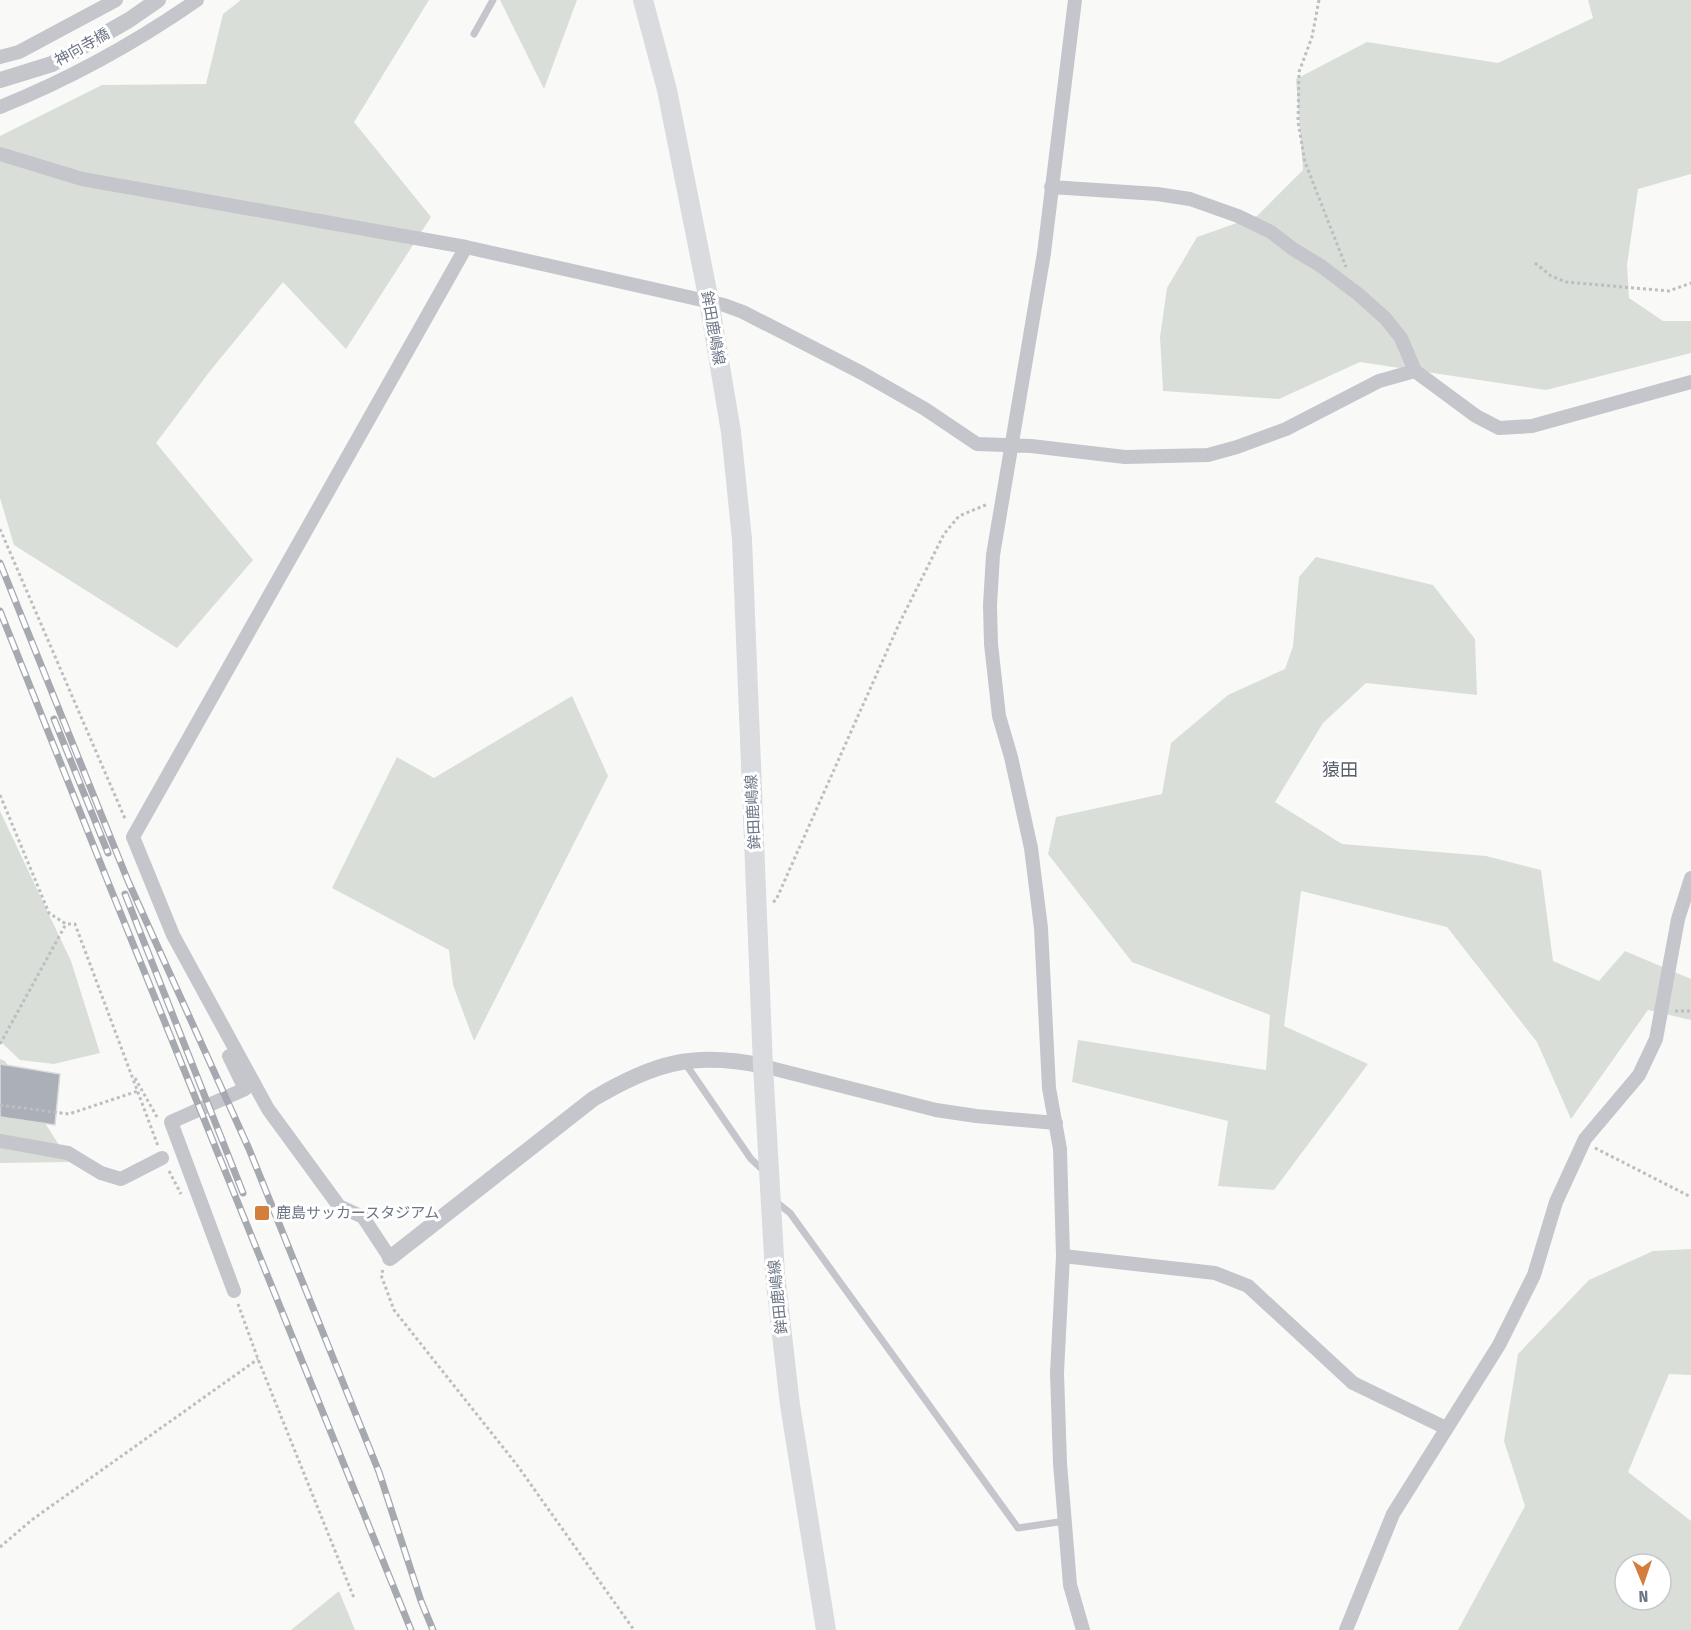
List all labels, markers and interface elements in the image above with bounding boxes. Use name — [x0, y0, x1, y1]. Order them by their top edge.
street label: 神向寺橋 — [51, 25, 113, 69]
street label: 鉾田鹿嶋線 — [698, 289, 728, 367]
district label: 猿田 — [1322, 759, 1358, 781]
street label: 鉾田鹿嶋線 — [742, 774, 764, 850]
marker: 鹿島サッカースタジアム — [253, 1204, 271, 1222]
place label: 鹿島サッカースタジアム — [276, 1204, 439, 1222]
street label: 鉾田鹿嶋線 — [765, 1259, 791, 1335]
north arrow — [1613, 1552, 1673, 1612]
text: N — [1638, 1587, 1649, 1606]

